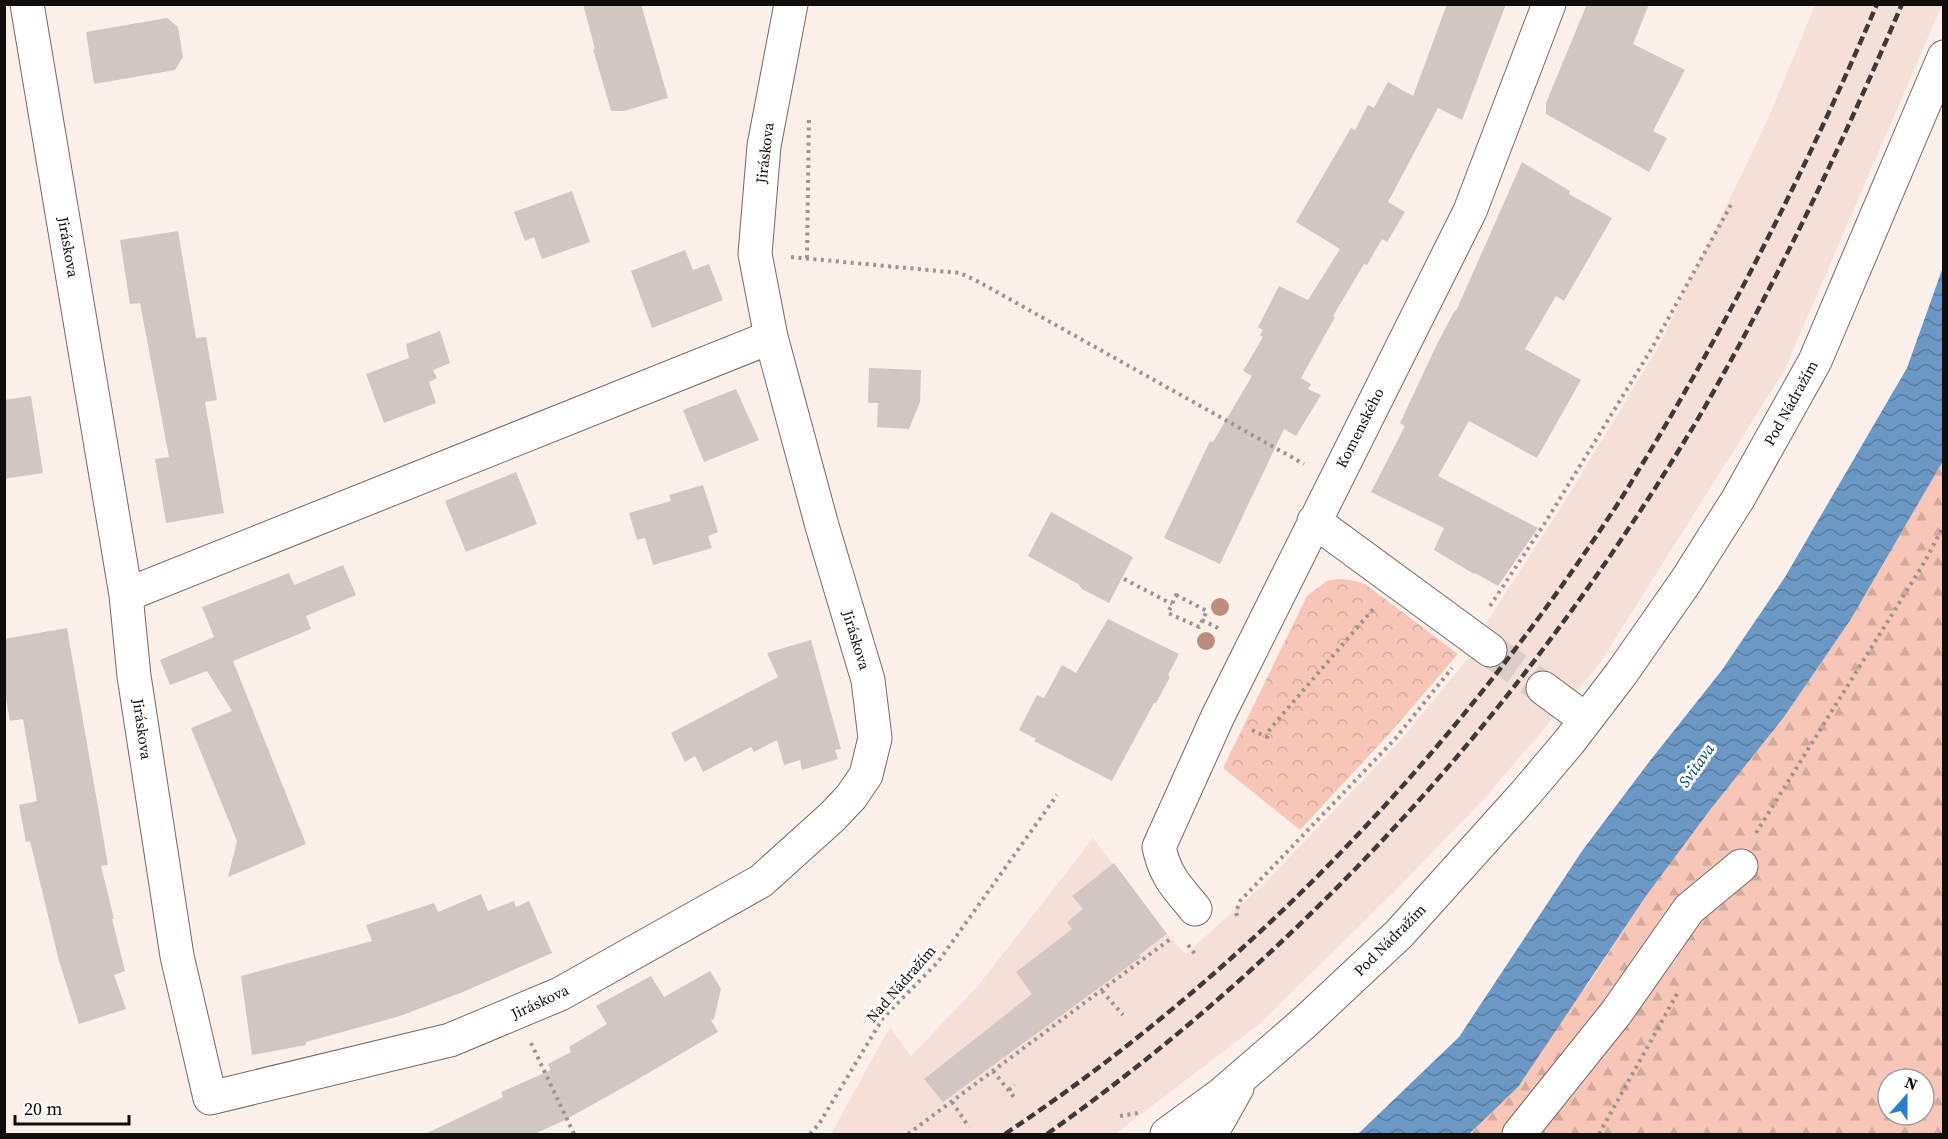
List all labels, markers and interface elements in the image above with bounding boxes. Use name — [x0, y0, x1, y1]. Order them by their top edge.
street label: Jiráskova — [750, 121, 779, 186]
street label: Jiráskova — [53, 214, 84, 279]
street label: Pod Nádražím — [1758, 356, 1823, 449]
street label: Komenského — [1330, 384, 1389, 471]
street label: Jiráskova — [837, 607, 876, 673]
street label: Jiráskova — [128, 696, 157, 761]
water label: Svitava — [1673, 738, 1719, 791]
street label: Pod Nádražím — [1349, 899, 1431, 980]
street label: Nad Nádražím — [861, 940, 940, 1027]
street label: Jiráskova — [507, 979, 572, 1024]
north arrow — [1876, 1067, 1936, 1127]
text: N — [1902, 1071, 1921, 1095]
scale bar — [15, 1088, 129, 1126]
text: 20 m — [24, 1096, 62, 1121]

